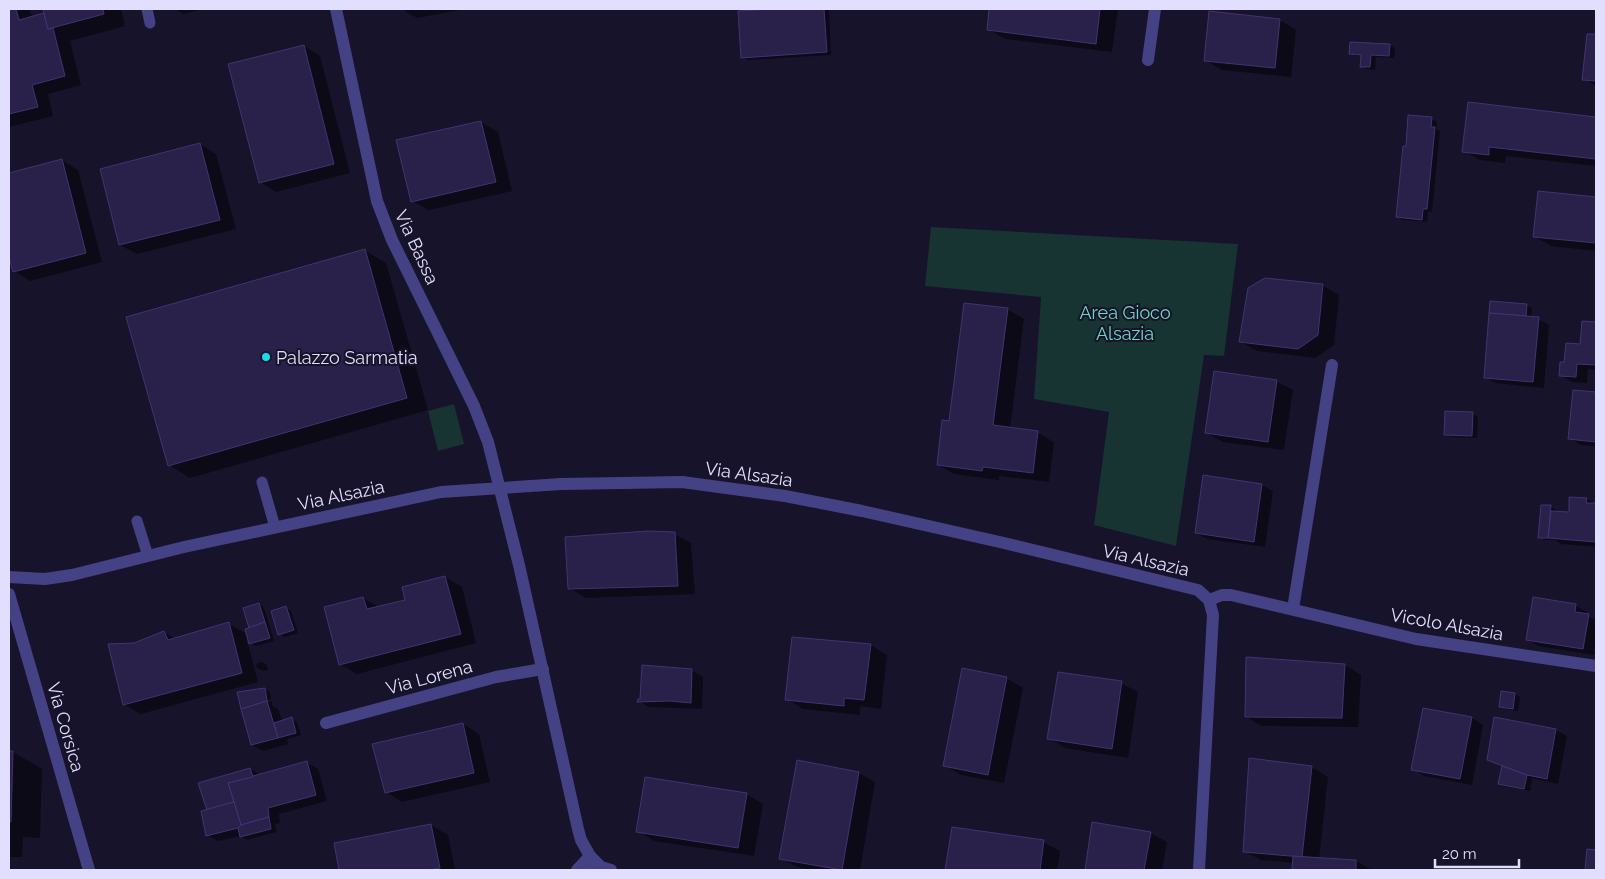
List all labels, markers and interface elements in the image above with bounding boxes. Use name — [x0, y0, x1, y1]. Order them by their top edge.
street label: Via Bassa — [391, 207, 443, 287]
park label: Area Gioco Alsazia — [1079, 302, 1171, 344]
place label: Palazzo Sarmatia — [276, 347, 418, 368]
marker: Palazzo Sarmatia — [260, 351, 272, 363]
street label: Via Alsazia — [704, 457, 794, 491]
street label: Via Alsazia — [296, 476, 386, 514]
street label: Via Alsazia — [1101, 540, 1191, 580]
street label: Vicolo Alsazia — [1389, 604, 1505, 644]
street label: Via Lorena — [384, 655, 474, 699]
street label: Via Corsica — [43, 680, 89, 774]
scale bar — [1435, 836, 1519, 868]
text: 20 m — [1442, 845, 1477, 863]

